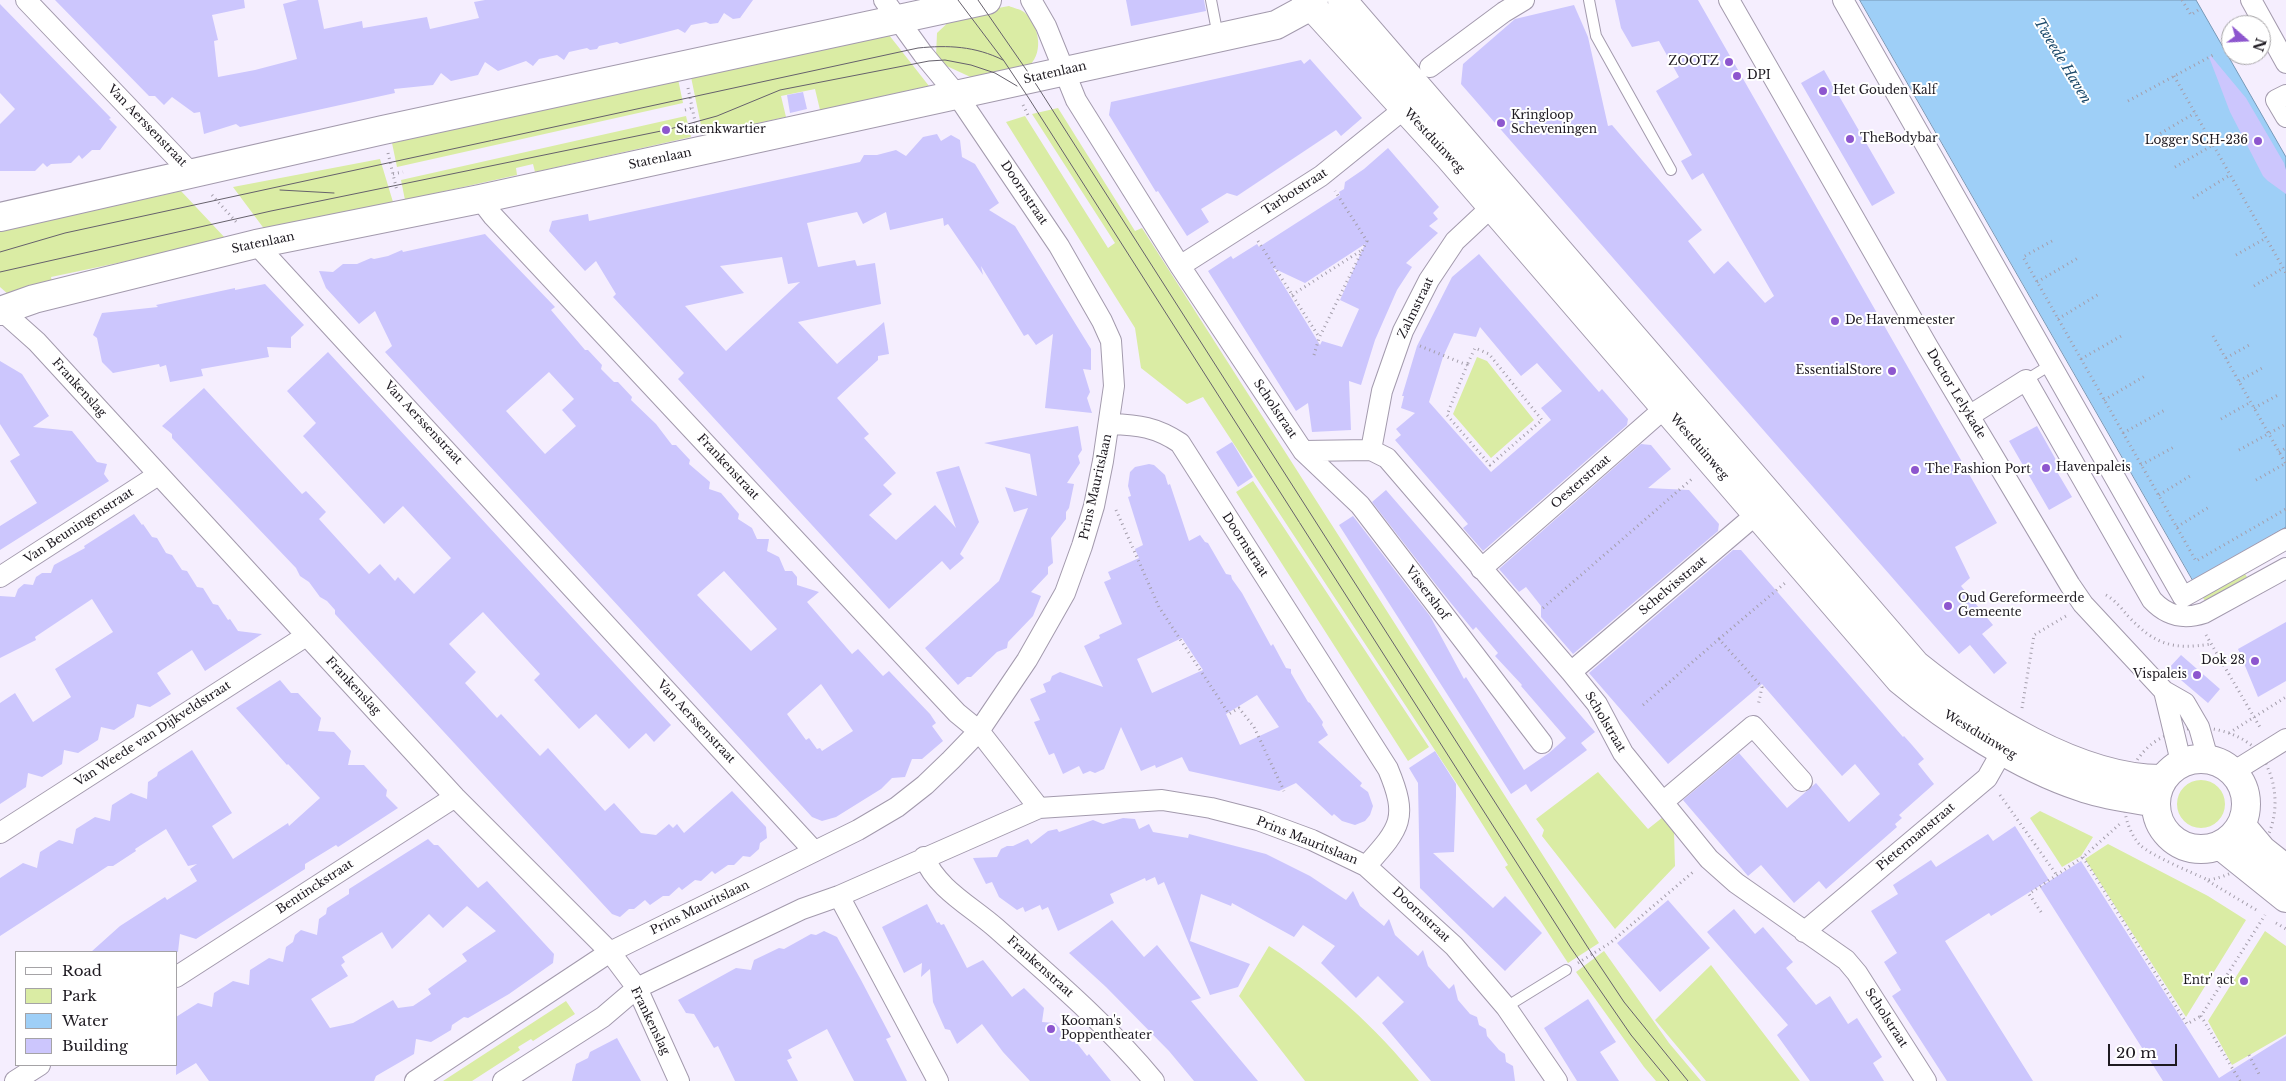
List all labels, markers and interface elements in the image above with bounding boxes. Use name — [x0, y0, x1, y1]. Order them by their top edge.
water label: Tweede Haven — [2030, 15, 2094, 107]
north arrow — [2221, 15, 2271, 65]
text: N — [2249, 35, 2270, 54]
place label: ZOOTZ — [1668, 55, 1719, 69]
marker: ZOOTZ — [1723, 56, 1735, 68]
street label: Statenlaan — [1022, 59, 1088, 87]
place label: DPI — [1747, 69, 1771, 83]
marker: DPI — [1731, 70, 1743, 82]
street label: Van Aerssenstraat — [104, 82, 190, 170]
place label: Het Gouden Kalf — [1833, 84, 1937, 98]
marker: Het Gouden Kalf — [1817, 85, 1829, 97]
street label: Westduinweg — [1401, 106, 1467, 176]
place label: Kringloop Scheveningen — [1511, 109, 1597, 137]
marker: Kringloop Scheveningen — [1495, 117, 1507, 129]
place label: Statenkwartier — [676, 123, 766, 137]
marker: Statenkwartier — [660, 124, 672, 136]
place label: TheBodybar — [1860, 132, 1938, 146]
marker: TheBodybar — [1844, 133, 1856, 145]
place label: Logger SCH-236 — [2145, 134, 2248, 148]
marker: Logger SCH-236 — [2252, 135, 2264, 147]
street label: Statenlaan — [627, 145, 693, 173]
street label: Doornstraat — [997, 158, 1051, 228]
street label: Tarbotstraat — [1260, 166, 1330, 218]
street label: Statenlaan — [230, 229, 296, 257]
street label: Zalmstraat — [1395, 275, 1437, 341]
place label: De Havenmeester — [1845, 314, 1955, 328]
marker: De Havenmeester — [1829, 315, 1841, 327]
street label: Doctor Lelykade — [1923, 346, 1989, 442]
street label: Frankenslag — [49, 356, 109, 420]
place label: EssentialStore — [1796, 364, 1882, 378]
marker: EssentialStore — [1886, 365, 1898, 377]
street label: Scholstraat — [1250, 377, 1300, 441]
street label: Van Aerssenstraat — [381, 379, 465, 467]
street label: Westduinweg — [1667, 411, 1731, 483]
street label: Frankenstraat — [694, 431, 762, 503]
street label: Prins Mauritslaan — [1077, 433, 1115, 541]
street label: Oesterstraat — [1548, 452, 1614, 512]
place label: Havenpaleis — [2056, 461, 2131, 475]
marker: Havenpaleis — [2040, 462, 2052, 474]
place label: The Fashion Port — [1925, 463, 2031, 477]
marker: The Fashion Port — [1909, 464, 1921, 476]
street label: Van Beuningenstraat — [22, 485, 136, 567]
street label: Doornstraat — [1219, 510, 1271, 580]
street label: Schelvisstraat — [1636, 554, 1710, 618]
street label: Vissershof — [1402, 563, 1452, 623]
place label: Oud Gereformeerde Gemeente — [1958, 592, 2084, 620]
marker: Oud Gereformeerde Gemeente — [1942, 600, 1954, 612]
street label: Frankenslag — [323, 654, 383, 718]
place label: Dok 28 — [2201, 654, 2245, 668]
marker: Dok 28 — [2249, 655, 2261, 667]
place label: Vispaleis — [2133, 668, 2187, 682]
marker: Vispaleis — [2191, 669, 2203, 681]
street label: Van Weede van Dijkveldstraat — [72, 678, 234, 790]
street label: Van Aerssenstraat — [654, 678, 738, 766]
street label: Scholstraat — [1581, 689, 1629, 755]
street label: Westduinweg — [1941, 708, 2019, 762]
street label: Pietermanstraat — [1874, 800, 1958, 874]
street label: Prins Mauritslaan — [1254, 814, 1360, 868]
street label: Bentinckstraat — [274, 857, 356, 917]
street label: Prins Mauritslaan — [648, 878, 752, 938]
street label: Doornstraat — [1389, 885, 1453, 945]
street label: Frankenstraat — [1004, 933, 1076, 1001]
legend — [15, 951, 178, 1066]
text: Road — [62, 961, 102, 980]
place label: Entr' act — [2183, 974, 2234, 988]
marker: Entr' act — [2238, 975, 2250, 987]
street label: Frankenslag — [627, 985, 673, 1057]
text: Park — [62, 986, 97, 1005]
street label: Scholstraat — [1862, 986, 1910, 1050]
text: Water — [62, 1011, 108, 1030]
place label: Kooman's Poppentheater — [1061, 1015, 1152, 1043]
marker: Kooman's Poppentheater — [1045, 1023, 1057, 1035]
scale bar — [2111, 1034, 2180, 1066]
text: Building — [62, 1036, 128, 1055]
text: 20 m — [2116, 1043, 2156, 1062]

